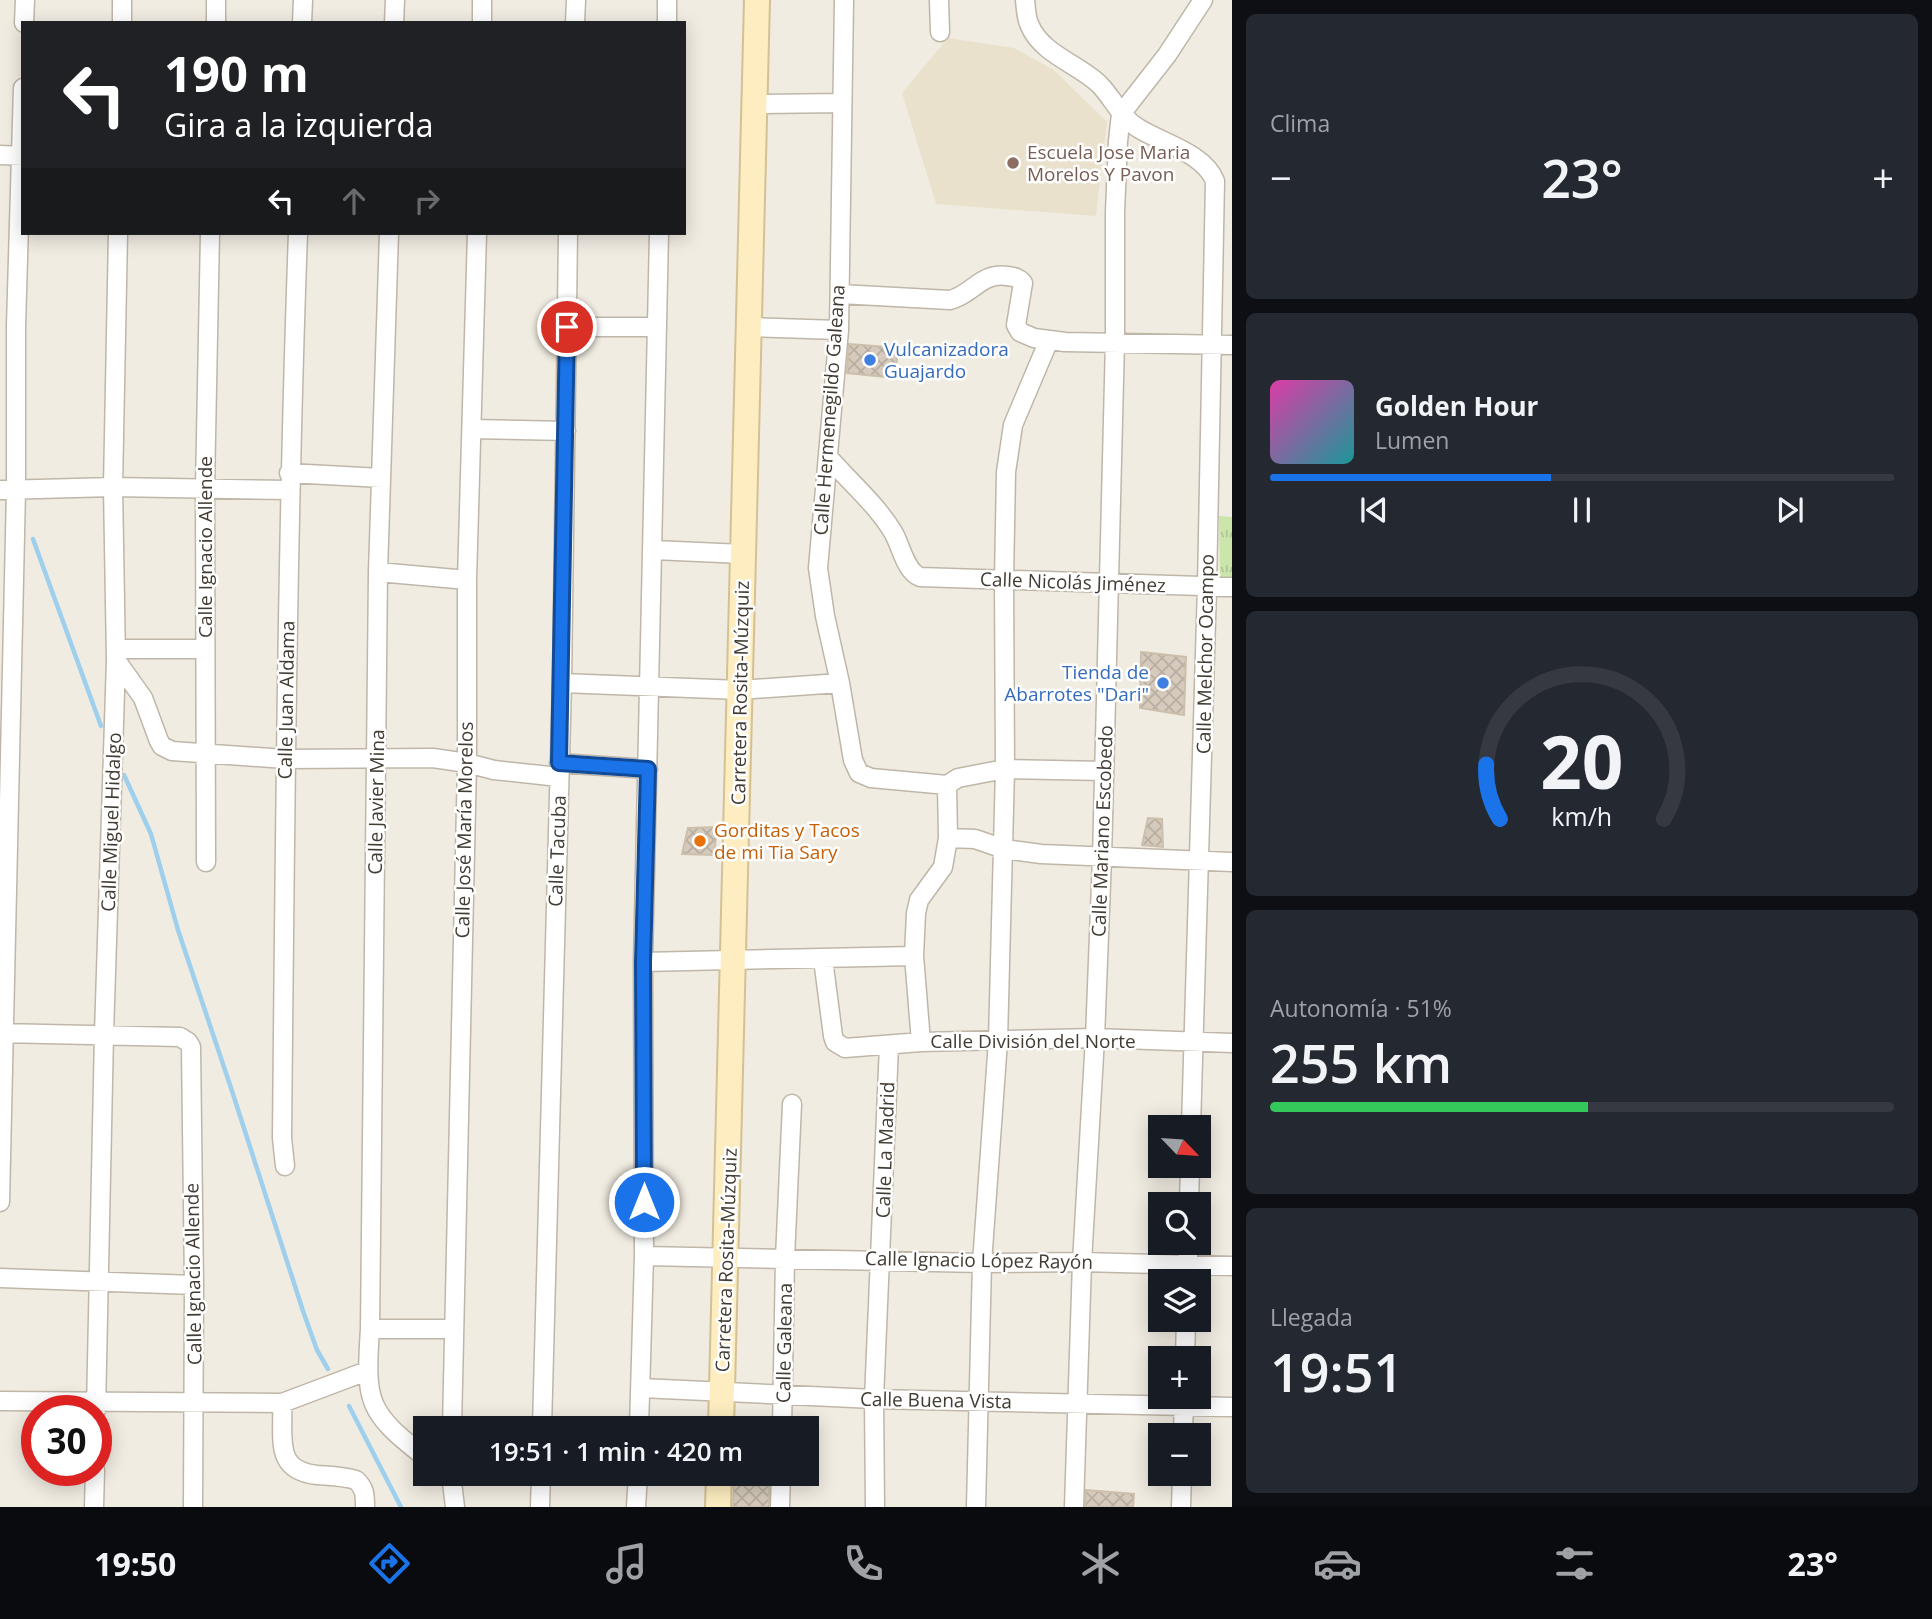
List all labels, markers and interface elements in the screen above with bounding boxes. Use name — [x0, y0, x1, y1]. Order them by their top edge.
text: 190 m — [164, 40, 309, 106]
icon: left — [49, 49, 140, 140]
text: Gira a la izquierda — [164, 103, 434, 146]
text: Clima — [1270, 107, 1330, 139]
place label: Escuela Jose Maria Morelos Y Pavon — [1027, 139, 1190, 187]
text: 23° — [1541, 142, 1623, 213]
text: − — [1270, 151, 1292, 203]
text: + — [1872, 151, 1894, 203]
marker: Escuela Jose Maria Morelos Y Pavon — [1005, 155, 1021, 171]
icon: left — [262, 182, 300, 220]
icon: ahead — [335, 182, 373, 220]
icon: right — [408, 182, 446, 220]
street label: Calle Hermenegildo Galeana — [807, 284, 851, 536]
pin — [537, 297, 597, 357]
icon: arrive — [548, 308, 586, 346]
place label: Vulcanizadora Guajardo — [884, 336, 1009, 384]
marker: Vulcanizadora Guajardo — [862, 352, 878, 368]
text: Golden Hour — [1375, 388, 1538, 424]
text: Lumen — [1375, 424, 1449, 456]
street label: Calle Ignacio Allende — [192, 456, 218, 638]
icon: previous — [1355, 491, 1393, 529]
icon: pause — [1563, 491, 1601, 529]
icon: next — [1771, 491, 1809, 529]
street label: Calle Melchor Ocampo — [1190, 554, 1220, 754]
street label: Calle Nicolás Jiménez — [980, 566, 1167, 598]
street label: Carretera Rosita-Múzquiz — [725, 580, 755, 805]
street label: Calle Juan Aldama — [272, 620, 300, 780]
place label: Tienda de Abarrotes "Dari" — [1004, 659, 1149, 707]
marker: Tienda de Abarrotes "Dari" — [1155, 675, 1171, 691]
text: 20 — [1540, 712, 1624, 811]
street label: Calle José María Morelos — [449, 721, 479, 939]
street label: Calle Mariano Escobedo — [1085, 725, 1119, 937]
street label: Calle Javier Mina — [362, 729, 390, 875]
street label: Calle Miguel Hidalgo — [95, 732, 127, 912]
street label: Calle Tacuba — [542, 795, 572, 907]
text: km/h — [1552, 799, 1612, 833]
place label: Gorditas y Tacos de mi Tia Sary — [714, 817, 860, 865]
marker: Gorditas y Tacos de mi Tia Sary — [692, 833, 708, 849]
text: Autonomía · 51% — [1270, 992, 1452, 1024]
text: 255 km — [1270, 1027, 1452, 1098]
street label: Calle División del Norte — [930, 1028, 1136, 1054]
street label: Calle La Madrid — [870, 1081, 900, 1219]
north arrow — [1148, 1115, 1211, 1178]
map controls — [1148, 1115, 1211, 1486]
street label: Carretera Rosita-Múzquiz — [709, 1147, 743, 1373]
position arrow — [607, 1165, 681, 1239]
street label: Calle Ignacio Allende — [178, 1183, 208, 1365]
button: search — [1148, 1192, 1211, 1255]
street label: Calle Ignacio López Rayón — [865, 1245, 1093, 1275]
button: layers — [1148, 1269, 1211, 1332]
street label: Calle Galeana — [770, 1283, 798, 1403]
text: Llegada — [1270, 1301, 1353, 1333]
text: 19:51 — [1270, 1336, 1403, 1407]
button: + — [1148, 1346, 1211, 1409]
street label: Calle Buena Vista — [860, 1386, 1012, 1414]
speed limit sign: 30 — [21, 1395, 112, 1486]
button: − — [1148, 1423, 1211, 1486]
text: 19:51 · 1 min · 420 m — [489, 1433, 743, 1469]
icon: directions — [365, 1539, 414, 1588]
icon: music — [602, 1539, 651, 1588]
icon: phone — [839, 1539, 888, 1588]
icon: climate — [1076, 1539, 1125, 1588]
icon: car — [1313, 1539, 1362, 1588]
icon: filters — [1550, 1539, 1599, 1588]
text: 19:50 — [94, 1542, 176, 1585]
text: 23° — [1788, 1542, 1838, 1585]

